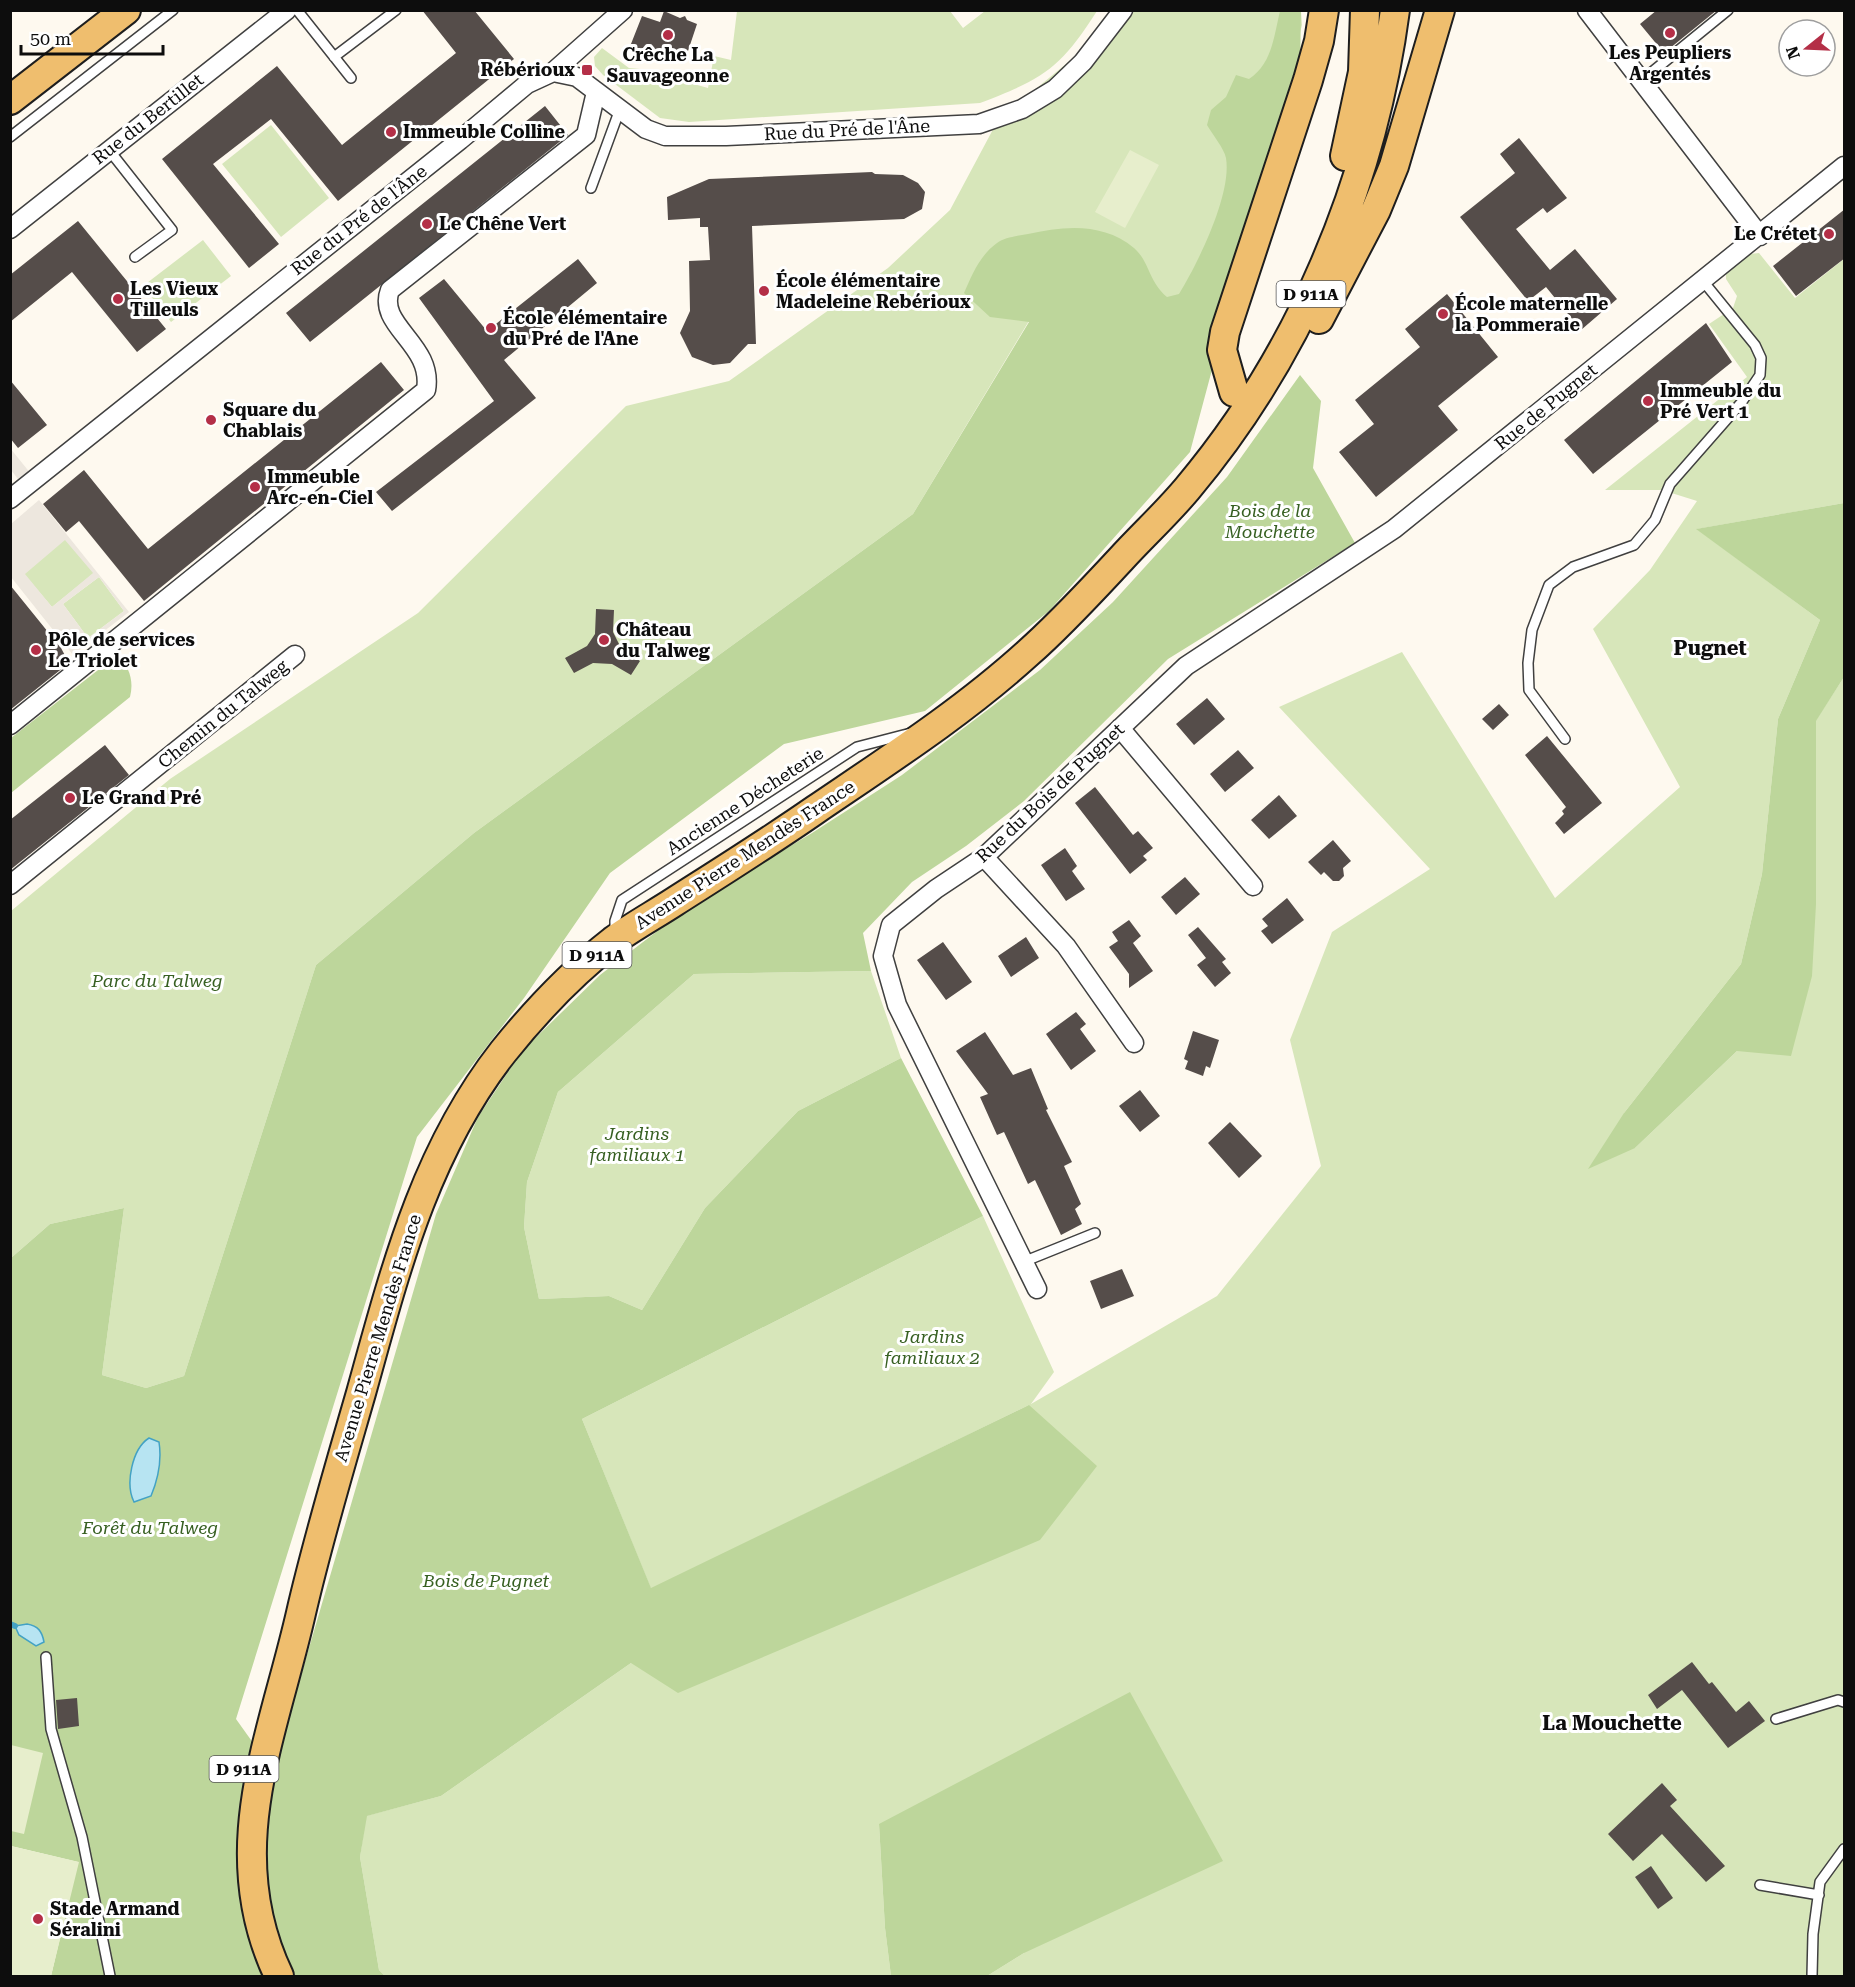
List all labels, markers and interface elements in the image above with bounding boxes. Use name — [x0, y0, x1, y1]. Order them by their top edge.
scale bar — [21, 18, 164, 56]
north arrow — [1777, 18, 1837, 78]
marker: Les Peupliers Argentés — [1663, 26, 1677, 40]
text: 50 m — [30, 28, 71, 49]
marker: Crêche La Sauvageonne — [661, 28, 675, 42]
place label: Les Peupliers Argentés — [1609, 42, 1731, 84]
place label: Crêche La Sauvageonne — [607, 44, 730, 86]
text: N — [1782, 44, 1804, 61]
place label: Rébérioux — [480, 59, 575, 80]
marker: Rébérioux — [580, 63, 594, 77]
street label: Rue du Bertillet — [88, 69, 208, 168]
street label: Rue du Pré de l'Âne — [763, 115, 931, 144]
place label: Immeuble Colline — [403, 121, 566, 142]
marker: Immeuble Colline — [384, 125, 398, 139]
street label: Rue du Pré de l'Âne — [287, 160, 431, 279]
place label: Le Chêne Vert — [439, 213, 566, 234]
marker: Le Chêne Vert — [420, 217, 434, 231]
place label: Le Crétet — [1734, 223, 1817, 244]
marker: Le Crétet — [1822, 227, 1836, 241]
place label: École élémentaire Madeleine Rebérioux — [776, 269, 971, 312]
place label: Les Vieux Tilleuls — [130, 278, 219, 320]
road number: D 911A — [1276, 281, 1346, 307]
marker: École élémentaire Madeleine Rebérioux — [757, 284, 771, 298]
marker: Les Vieux Tilleuls — [111, 292, 125, 306]
place label: École maternelle la Pommeraie — [1455, 292, 1609, 335]
place label: École élémentaire du Pré de l'Ane — [503, 306, 668, 349]
marker: École maternelle la Pommeraie — [1436, 307, 1450, 321]
marker: École élémentaire du Pré de l'Ane — [484, 321, 498, 335]
street label: Rue de Pugnet — [1490, 359, 1601, 454]
place label: Immeuble du Pré Vert 1 — [1660, 380, 1781, 422]
marker: Immeuble du Pré Vert 1 — [1641, 394, 1655, 408]
place label: Square du Chablais — [223, 399, 316, 441]
marker: Square du Chablais — [204, 413, 218, 427]
place label: Immeuble Arc-en-Ciel — [267, 466, 373, 508]
marker: Immeuble Arc-en-Ciel — [248, 480, 262, 494]
park label: Bois de la Mouchette — [1224, 500, 1315, 542]
place label: Château du Talweg — [616, 619, 711, 661]
place label: Pôle de services Le Triolet — [48, 629, 195, 671]
marker: Château du Talweg — [597, 633, 611, 647]
district label: Pugnet — [1673, 636, 1747, 660]
marker: Pôle de services Le Triolet — [29, 643, 43, 657]
street label: Chemin du Talweg — [154, 654, 292, 772]
street label: Rue du Bois de Pugnet — [971, 718, 1128, 867]
street label: Ancienne Décheterie — [662, 742, 827, 859]
street label: Avenue Pierre Mendès France — [631, 776, 859, 934]
place label: Le Grand Pré — [82, 787, 202, 808]
marker: Le Grand Pré — [63, 791, 77, 805]
road number: D 911A — [562, 942, 632, 968]
park label: Parc du Talweg — [90, 970, 223, 991]
park label: Jardins familiaux 1 — [589, 1123, 685, 1165]
street label: Avenue Pierre Mendès France — [330, 1212, 425, 1464]
park label: Jardins familiaux 2 — [884, 1326, 980, 1368]
park label: Forêt du Talweg — [81, 1517, 218, 1538]
park label: Bois de Pugnet — [422, 1570, 550, 1591]
district label: La Mouchette — [1542, 1711, 1682, 1735]
road number: D 911A — [210, 1756, 278, 1782]
place label: Stade Armand Séralini — [50, 1898, 180, 1940]
marker: Stade Armand Séralini — [31, 1912, 45, 1926]

